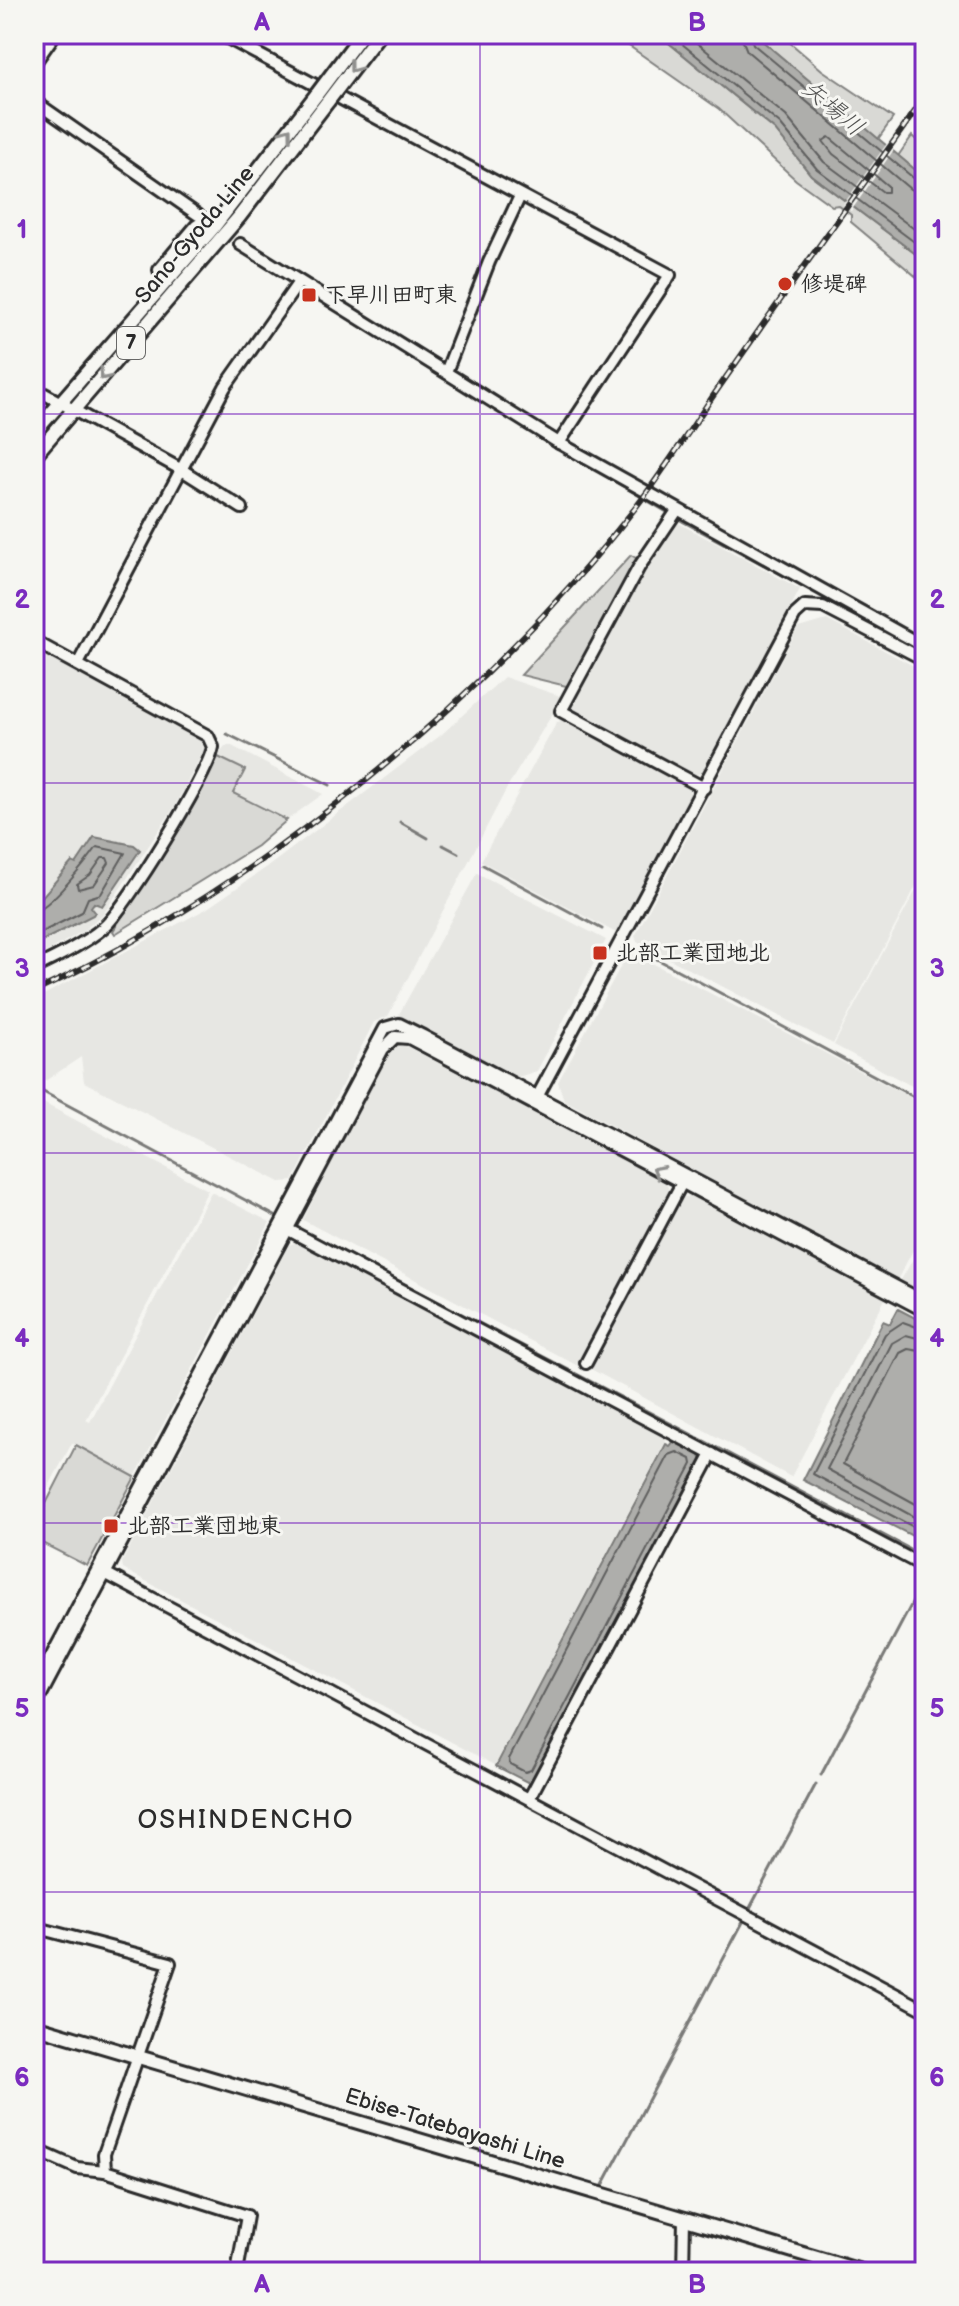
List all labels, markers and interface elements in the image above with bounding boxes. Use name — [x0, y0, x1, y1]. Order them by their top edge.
text: A — [253, 8, 270, 39]
text: B — [688, 8, 706, 39]
one-way arrow — [349, 59, 363, 73]
water label: 矢場川 — [796, 74, 870, 142]
one-way arrow — [278, 127, 292, 142]
street label: Sano-Gyoda Line — [130, 161, 260, 309]
text: 1 — [17, 215, 27, 246]
text: 1 — [932, 215, 942, 246]
place label: 修堤碑 — [801, 271, 867, 298]
marker: 修堤碑 — [776, 275, 794, 293]
place label: 下早川田町東 — [325, 282, 457, 309]
marker: 下早川田町東 — [300, 286, 318, 304]
road number: 7 — [117, 327, 145, 359]
one-way arrow — [99, 365, 114, 380]
text: 2 — [14, 585, 30, 616]
text: 2 — [929, 585, 945, 616]
place label: 北部工業団地北 — [616, 940, 770, 967]
marker: 北部工業団地北 — [591, 944, 609, 962]
text: 3 — [14, 954, 30, 985]
text: 3 — [929, 954, 945, 985]
one-way arrow — [652, 1165, 666, 1181]
text: 4 — [14, 1324, 30, 1355]
text: 4 — [929, 1324, 945, 1355]
place label: 北部工業団地東 — [127, 1513, 281, 1540]
marker: 北部工業団地東 — [102, 1517, 120, 1535]
text: 5 — [14, 1694, 30, 1725]
text: 5 — [929, 1694, 945, 1725]
district label: OSHINDENCHO — [137, 1805, 355, 1836]
text: 6 — [14, 2063, 30, 2094]
text: 6 — [929, 2063, 945, 2094]
street label: Ebise-Tatebayashi Line — [342, 2083, 568, 2175]
text: A — [253, 2270, 270, 2301]
text: B — [688, 2270, 706, 2301]

